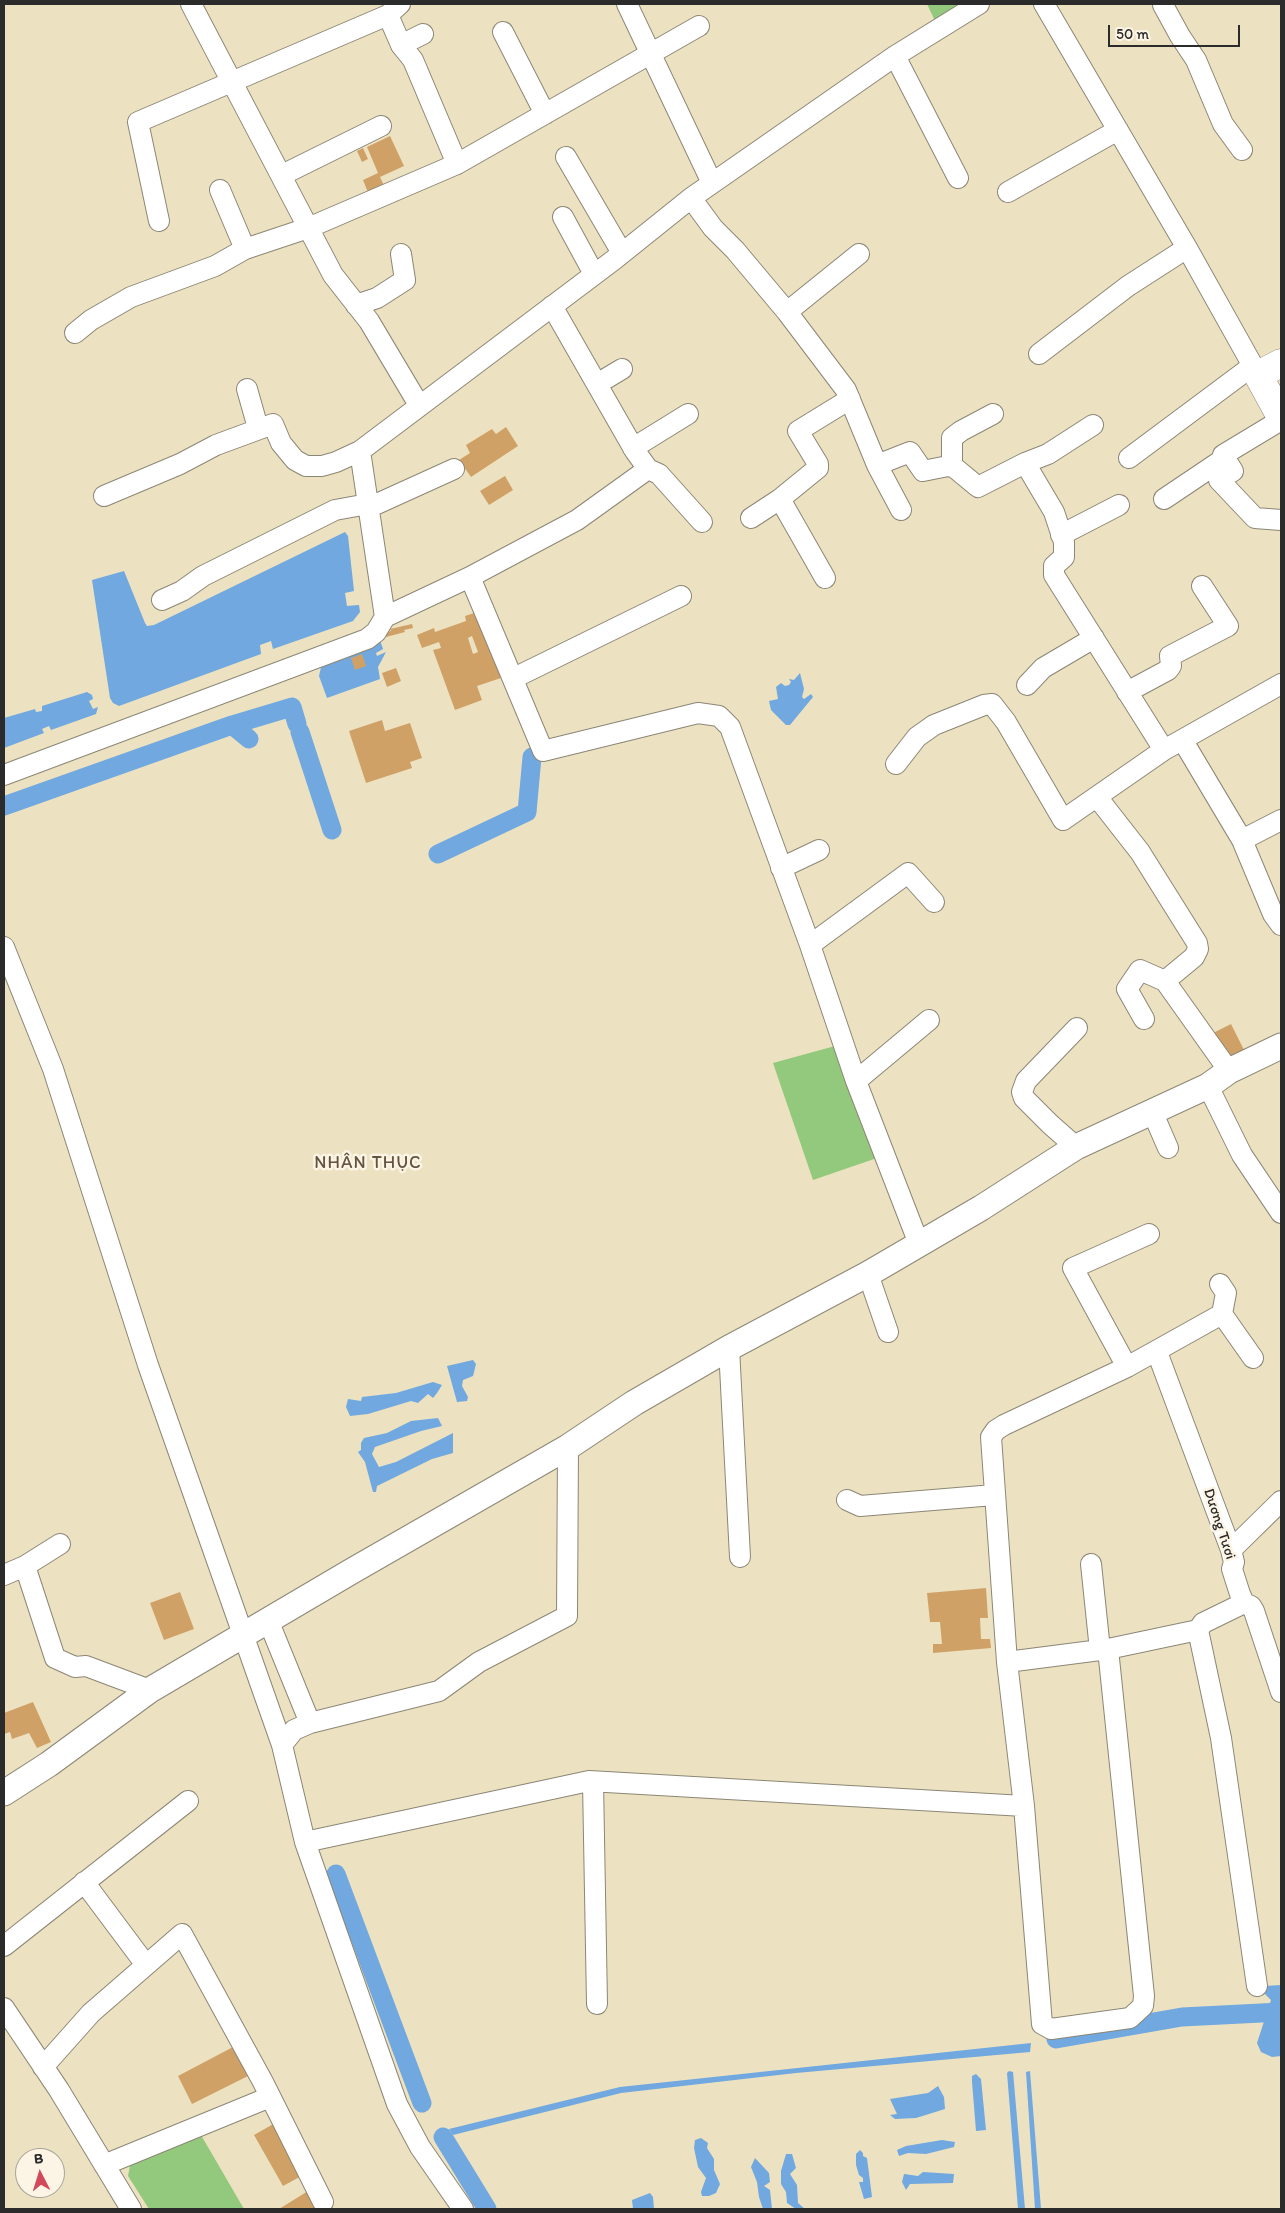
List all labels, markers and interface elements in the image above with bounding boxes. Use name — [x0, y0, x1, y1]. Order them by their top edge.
scale bar — [1110, 15, 1242, 47]
text: 50 m — [1116, 25, 1149, 43]
district label: NHÂN THỤC — [313, 1152, 423, 1174]
street label: Dương Tươi — [1199, 1486, 1239, 1562]
north arrow — [15, 2148, 65, 2198]
text: B — [33, 2150, 44, 2167]

